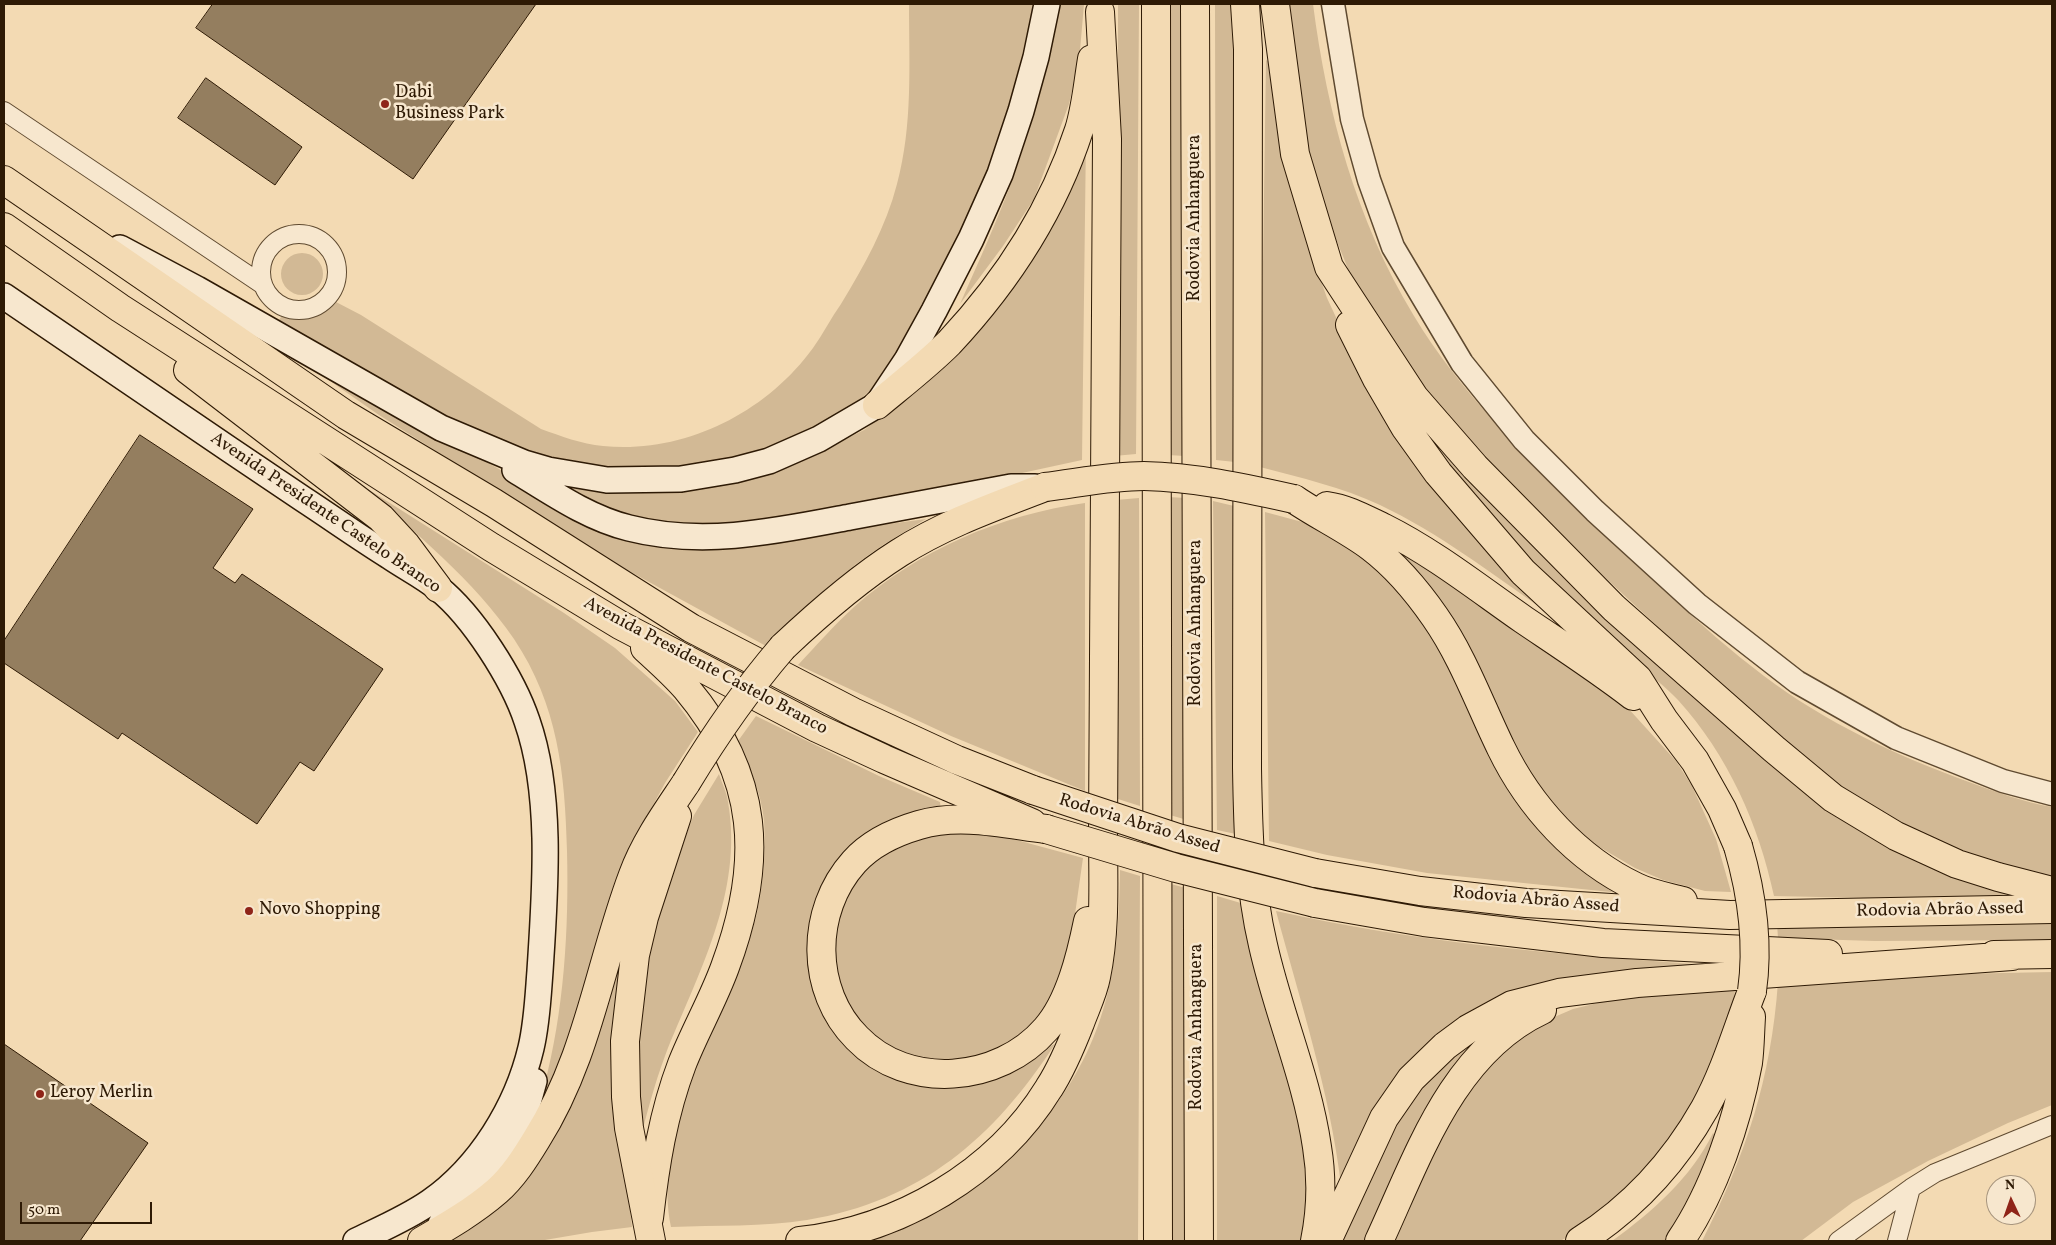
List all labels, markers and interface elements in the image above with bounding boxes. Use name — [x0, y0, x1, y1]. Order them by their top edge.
place label: Dabi Business Park — [395, 83, 505, 126]
marker: Dabi Business Park — [379, 98, 391, 110]
street label: Rodovia Anhanguera — [1185, 135, 1207, 301]
street label: Avenida Presidente Castelo Branco — [206, 429, 444, 599]
street label: Rodovia Anhanguera — [1186, 540, 1208, 706]
street label: Avenida Presidente Castelo Branco — [579, 593, 831, 741]
street label: Rodovia Abrão Assed — [1056, 790, 1222, 860]
street label: Rodovia Abrão Assed — [1452, 883, 1620, 919]
street label: Rodovia Abrão Assed — [1856, 899, 2024, 923]
place label: Novo Shopping — [259, 900, 380, 922]
marker: Novo Shopping — [243, 905, 255, 917]
street label: Rodovia Anhanguera — [1187, 944, 1209, 1110]
place label: Leroy Merlin — [50, 1083, 153, 1105]
marker: Leroy Merlin — [34, 1088, 46, 1100]
north arrow — [1986, 1175, 2036, 1225]
text: N — [2005, 1176, 2016, 1195]
scale bar — [22, 1192, 155, 1224]
text: 50 m — [28, 1200, 60, 1221]

